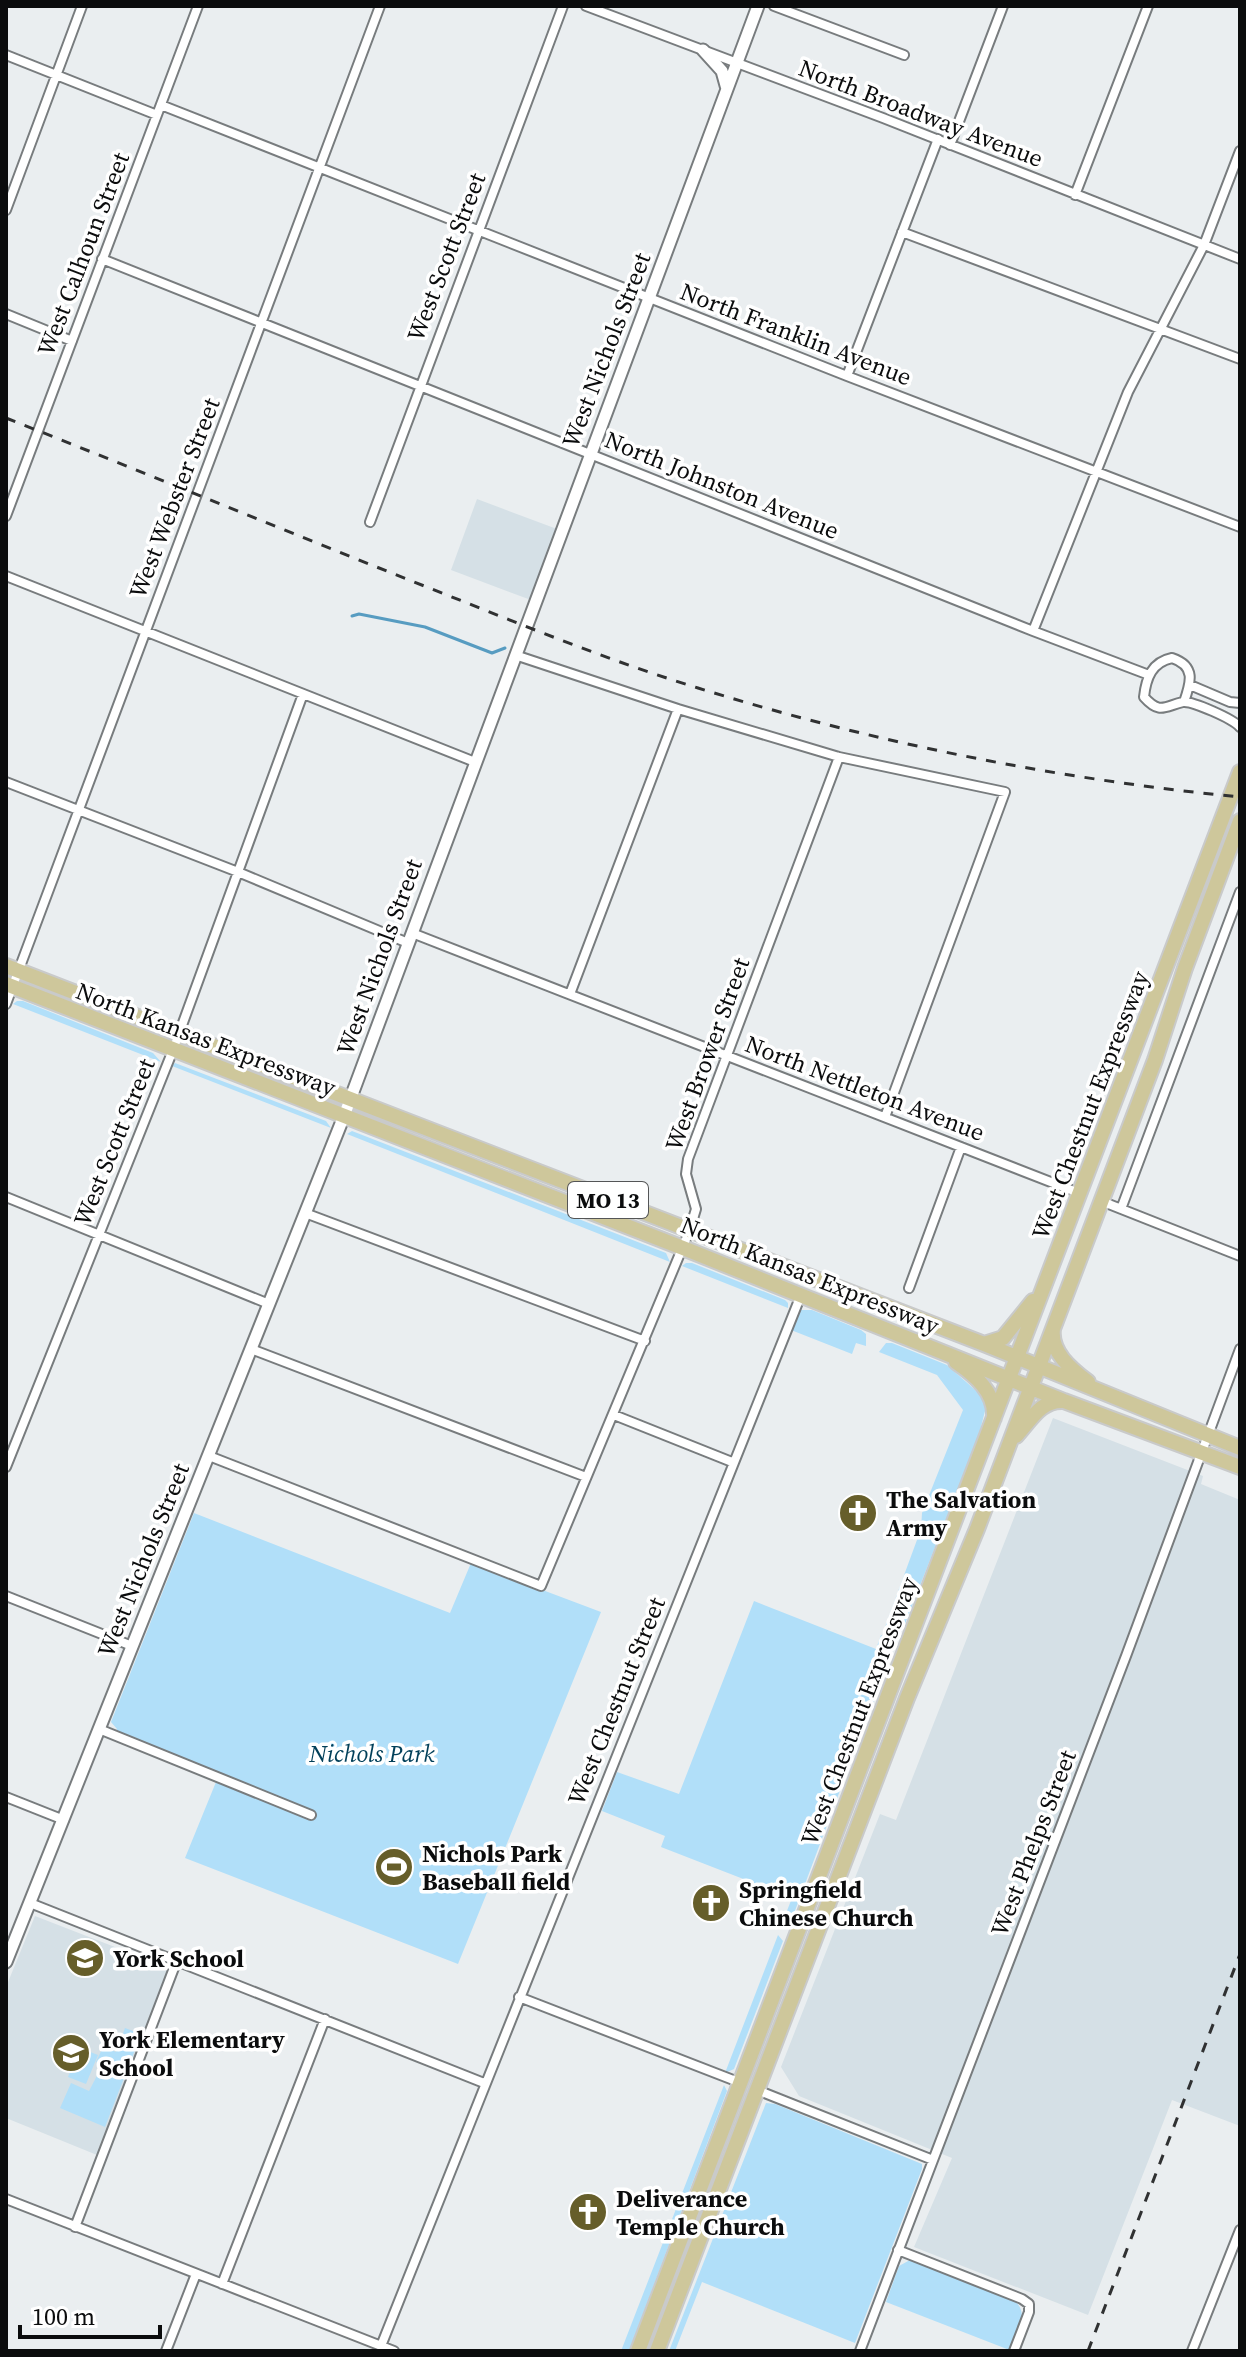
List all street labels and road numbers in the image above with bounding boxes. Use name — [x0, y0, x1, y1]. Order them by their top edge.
street label: North Broadway Avenue — [794, 51, 1048, 175]
street label: West Calhoun Street — [29, 147, 137, 360]
street label: West Scott Street — [399, 168, 493, 346]
street label: West Nichols Street — [554, 248, 658, 452]
street label: North Franklin Avenue — [676, 275, 916, 393]
street label: West Webster Street — [121, 393, 227, 603]
street label: North Johnston Avenue — [600, 423, 844, 547]
street label: West Nichols Street — [328, 854, 430, 1060]
street label: West Brower Street — [657, 953, 757, 1155]
street label: West Chestnut Expressway — [1024, 965, 1157, 1244]
street label: North Kansas Expressway — [71, 974, 341, 1104]
street label: North Nettleton Avenue — [741, 1027, 989, 1149]
street label: West Scott Street — [65, 1053, 163, 1231]
road number: MO 13 — [568, 1182, 648, 1218]
street label: North Kansas Expressway — [676, 1208, 945, 1342]
street label: West Nichols Street — [89, 1458, 197, 1662]
street label: West Chestnut Expressway — [793, 1571, 926, 1850]
street label: West Chestnut Street — [559, 1592, 673, 1810]
street label: West Phelps Street — [982, 1745, 1084, 1941]

